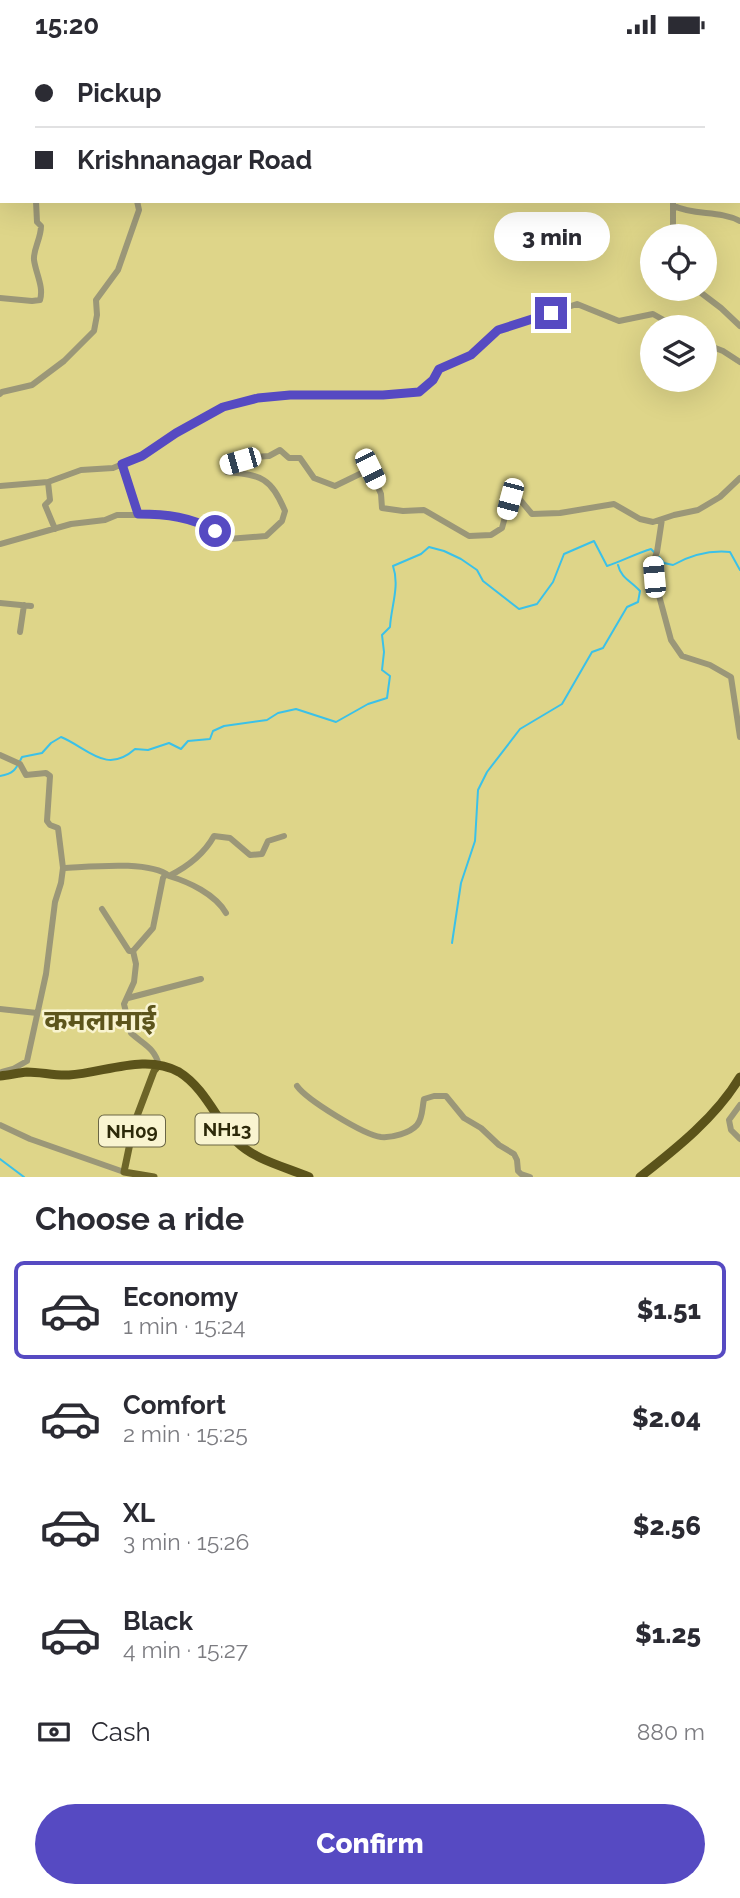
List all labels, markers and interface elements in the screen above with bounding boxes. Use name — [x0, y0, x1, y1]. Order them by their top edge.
text: 15:20 — [35, 10, 99, 40]
text: Pickup — [77, 78, 162, 108]
text: Krishnanagar Road — [77, 145, 312, 175]
callout: 3 min — [493, 211, 609, 261]
text: 3 min — [522, 223, 582, 250]
map controls — [640, 224, 717, 392]
button: locate — [640, 224, 717, 301]
route end — [535, 297, 567, 329]
button: layers — [640, 315, 717, 392]
car — [217, 445, 264, 477]
car — [352, 446, 389, 492]
car — [495, 476, 526, 522]
route start — [199, 515, 231, 547]
car — [642, 555, 667, 599]
district label: कमलामाई — [44, 1004, 157, 1037]
road number: NH13 — [196, 1113, 258, 1145]
road number: NH09 — [99, 1115, 165, 1147]
text: Choose a ride — [35, 1200, 244, 1237]
icon: car — [39, 1279, 102, 1342]
text: Economy — [123, 1282, 238, 1312]
text: $1.51 — [637, 1295, 701, 1325]
text: 1 min · 15:24 — [123, 1312, 246, 1339]
icon: car — [39, 1387, 102, 1450]
text: Comfort — [123, 1390, 226, 1420]
text: $2.04 — [632, 1403, 701, 1433]
text: 2 min · 15:25 — [123, 1420, 248, 1447]
icon: car — [39, 1495, 102, 1558]
text: XL — [123, 1498, 155, 1528]
text: $2.56 — [633, 1511, 701, 1541]
text: 3 min · 15:26 — [123, 1528, 249, 1555]
icon: car — [39, 1603, 102, 1666]
text: Black — [123, 1606, 193, 1636]
text: $1.25 — [635, 1619, 701, 1649]
text: 4 min · 15:27 — [123, 1636, 248, 1663]
icon: cash — [35, 1713, 73, 1751]
text: Cash — [91, 1717, 151, 1747]
text: 880 m — [637, 1718, 705, 1745]
button: Confirm — [35, 1804, 705, 1884]

